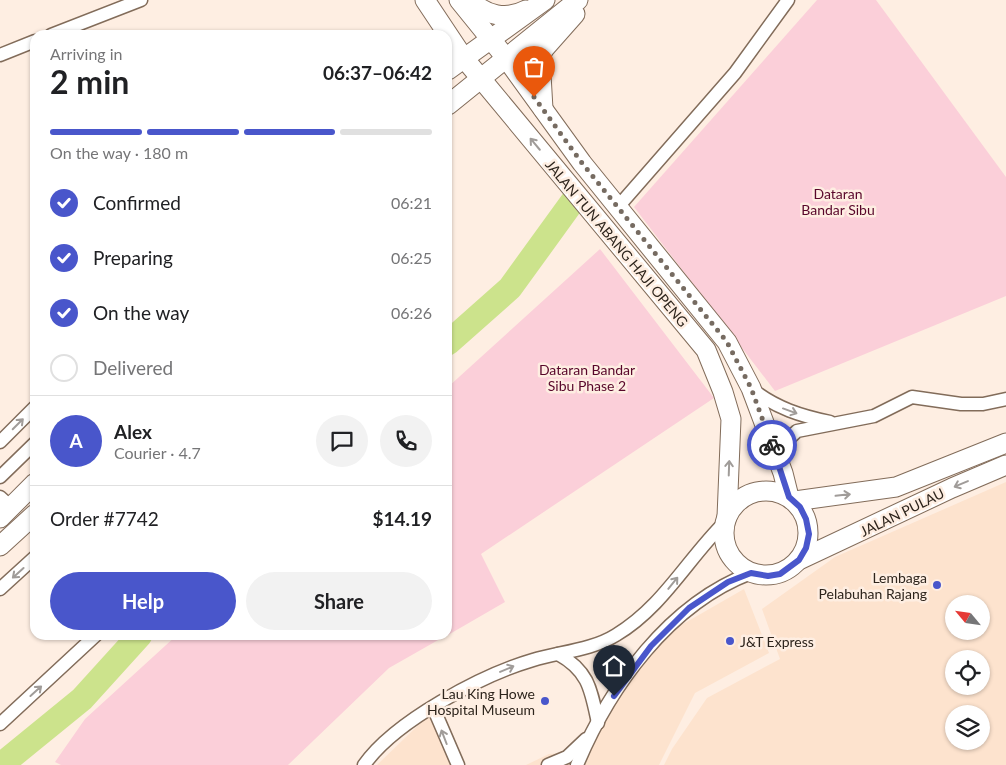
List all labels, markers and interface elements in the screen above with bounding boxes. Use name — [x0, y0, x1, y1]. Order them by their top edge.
text: Arriving in — [50, 44, 123, 63]
pin — [513, 46, 555, 97]
icon: bag — [520, 53, 548, 81]
text: 06:37–06:42 — [323, 61, 432, 84]
text: 2 min — [50, 62, 129, 101]
one-way arrow — [530, 138, 541, 151]
text: On the way · 180 m — [50, 143, 188, 162]
street label: JALAN TUN ABANG HAJI OPENG — [542, 156, 692, 330]
park label: Dataran Bandar Sibu — [801, 185, 875, 218]
icon: check — [50, 189, 78, 217]
text: Confirmed — [93, 191, 181, 214]
text: 06:21 — [391, 193, 432, 212]
icon: check — [50, 244, 78, 272]
text: Preparing — [93, 246, 173, 269]
text: 06:25 — [391, 248, 432, 267]
icon: check — [50, 299, 78, 327]
text: On the way — [93, 301, 189, 324]
text: 06:26 — [391, 303, 432, 322]
text: Delivered — [93, 356, 173, 379]
park label: Dataran Bandar Sibu Phase 2 — [539, 361, 635, 394]
one-way arrow — [782, 407, 798, 417]
button: chat — [316, 415, 368, 467]
button: phone — [380, 415, 432, 467]
one-way arrow — [11, 419, 23, 431]
text: Alex — [114, 420, 152, 443]
courier — [747, 420, 797, 470]
text: A — [69, 429, 83, 452]
icon: bike — [758, 431, 786, 459]
text: Courier · 4.7 — [114, 443, 201, 462]
one-way arrow — [724, 460, 733, 476]
one-way arrow — [954, 479, 969, 489]
street label: JALAN PULAU — [857, 484, 947, 540]
one-way arrow — [835, 490, 851, 500]
text: Order #7742 — [50, 507, 159, 530]
text: $14.19 — [372, 507, 432, 530]
one-way arrow — [11, 567, 24, 578]
place label: Lembaga Pelabuhan Rajang — [818, 569, 927, 602]
button: Help — [50, 572, 236, 630]
button: Share — [246, 572, 432, 630]
one-way arrow — [668, 577, 679, 590]
marker: Lembaga Pelabuhan Rajang — [931, 579, 943, 591]
north arrow — [945, 595, 990, 640]
map controls — [945, 595, 990, 750]
place label: J&T Express — [740, 633, 814, 650]
marker: J&T Express — [724, 635, 736, 647]
pin — [593, 645, 635, 696]
button: locate — [945, 650, 990, 695]
icon: home — [600, 652, 628, 680]
one-way arrow — [499, 663, 514, 673]
one-way arrow — [30, 685, 43, 697]
place label: Lau King Howe Hospital Museum — [427, 685, 535, 718]
marker: Lau King Howe Hospital Museum — [539, 695, 551, 707]
button: layers — [945, 705, 990, 750]
one-way arrow — [439, 729, 448, 744]

